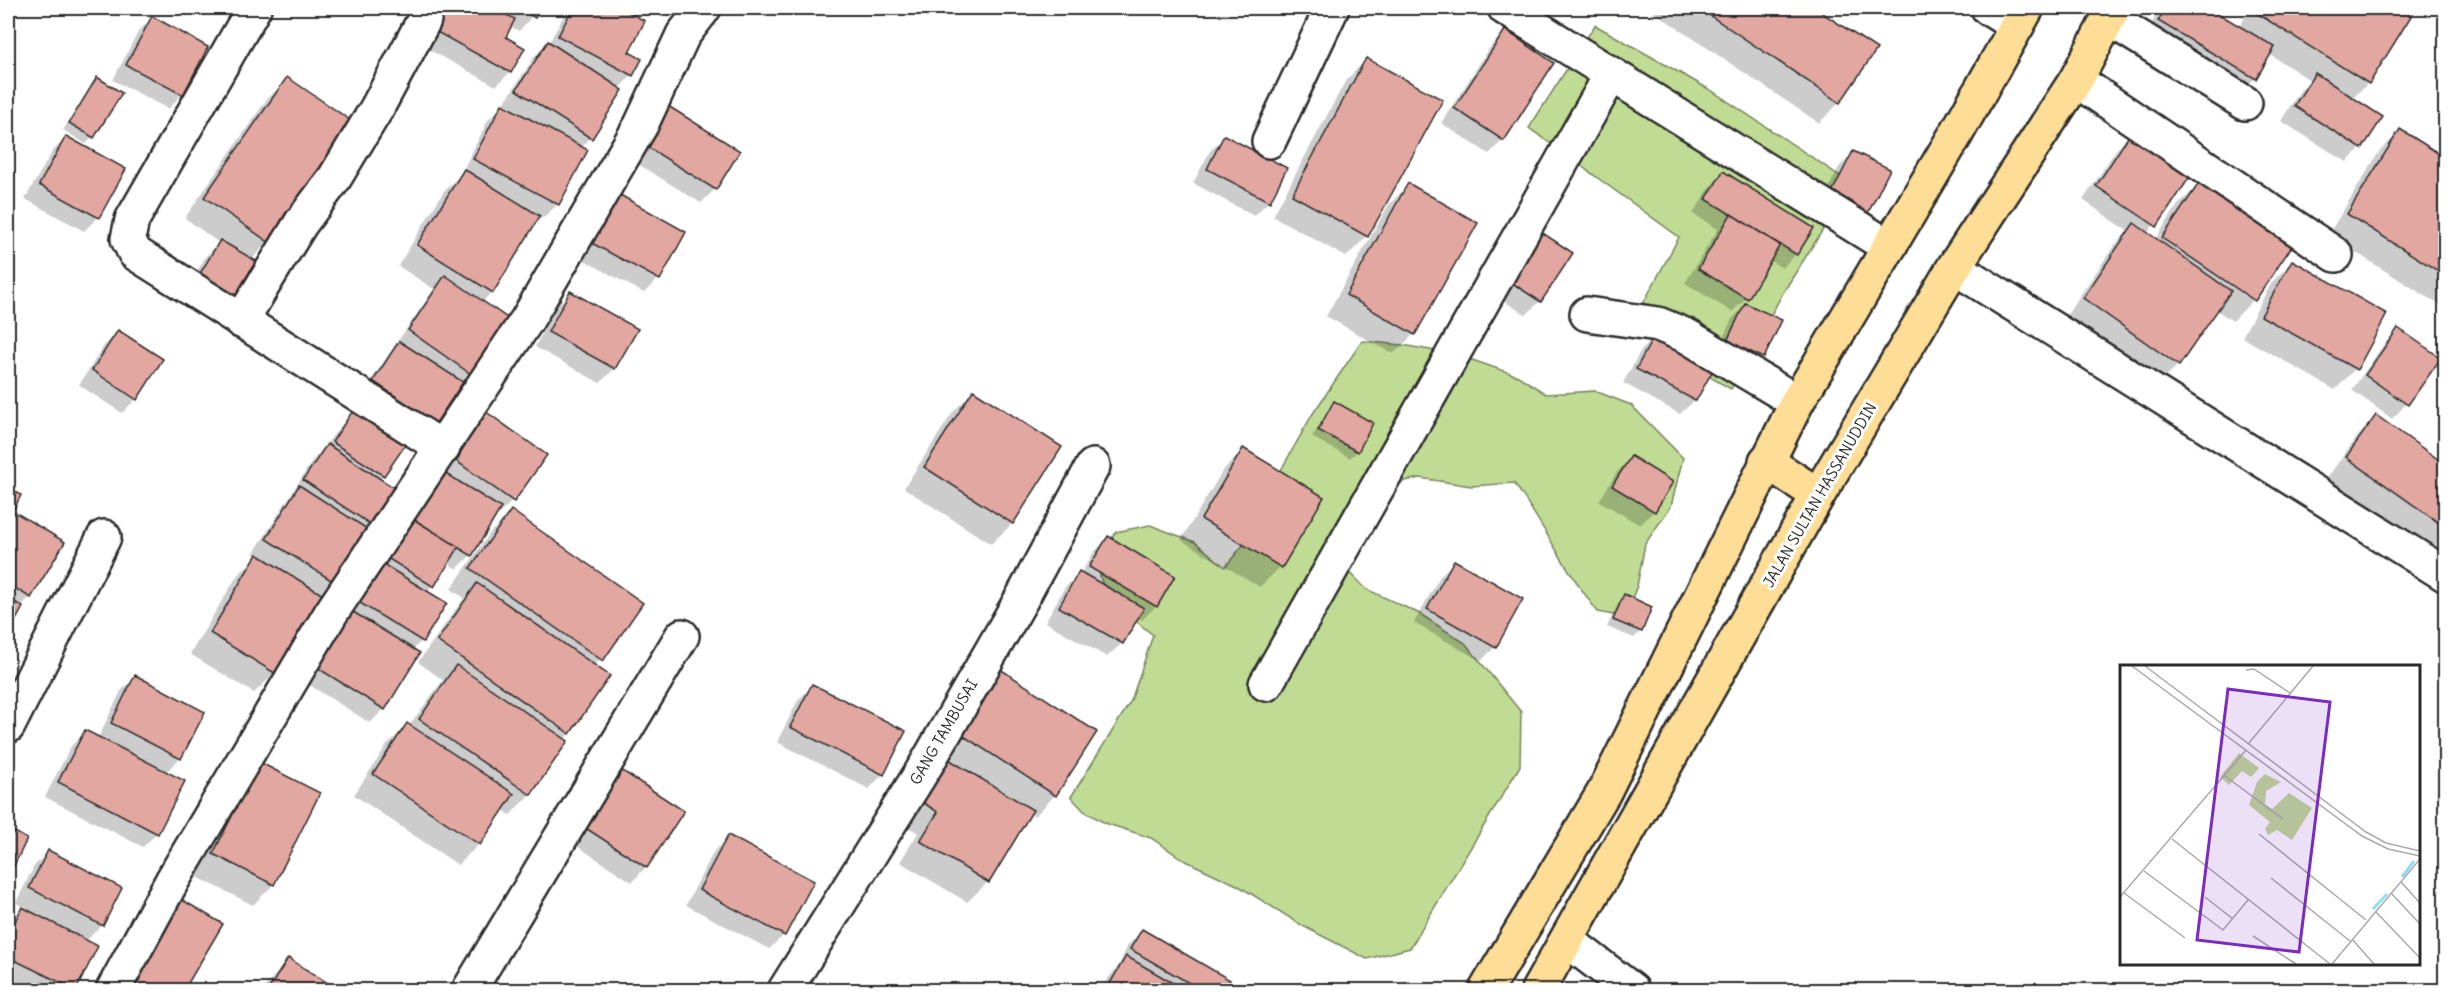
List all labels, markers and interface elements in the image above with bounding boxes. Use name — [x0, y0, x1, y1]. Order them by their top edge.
street label: JALAN SULTAN HASSANUDDIN — [1759, 399, 1880, 591]
inset map — [2120, 665, 2420, 965]
street label: GANG TAMBUSAI — [906, 676, 982, 788]

